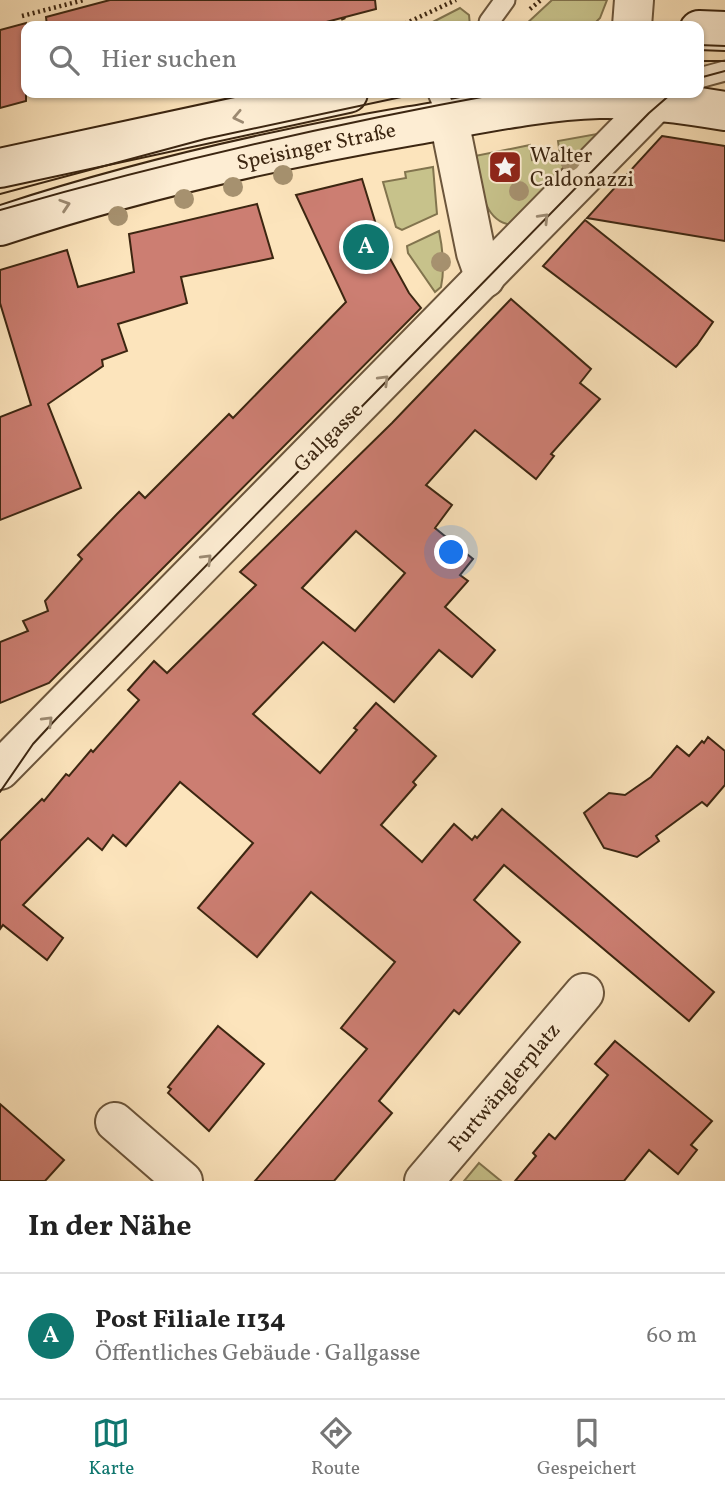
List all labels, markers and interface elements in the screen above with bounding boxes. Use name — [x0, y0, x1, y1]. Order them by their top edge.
search box — [21, 21, 704, 98]
icon: search — [45, 41, 83, 79]
text: Hier suchen — [101, 42, 237, 78]
one-way arrow — [232, 108, 244, 123]
street label: Speisinger Straße — [234, 116, 399, 179]
place label: Walter Caldonazzi — [530, 142, 634, 195]
place icon: Walter Caldonazzi — [486, 148, 524, 186]
one-way arrow — [58, 199, 70, 213]
one-way arrow — [536, 213, 549, 226]
pin: A — [343, 221, 389, 273]
one-way arrow — [376, 375, 389, 388]
street label: Gallgasse — [288, 397, 370, 479]
your location — [434, 535, 468, 569]
one-way arrow — [199, 554, 212, 567]
one-way arrow — [39, 717, 52, 730]
street label: Furtwänglerplatz — [443, 1017, 568, 1159]
text: In der Nähe — [28, 1206, 192, 1248]
text: Post Filiale 1134 — [95, 1302, 286, 1338]
text: A — [43, 1320, 59, 1352]
text: 60 m — [647, 1320, 697, 1352]
text: Öffentliches Gebäude · Gallgasse — [95, 1338, 421, 1370]
tab: Karte — [88, 1414, 134, 1482]
tab: Route — [311, 1414, 360, 1482]
tab: Gespeichert — [537, 1414, 637, 1482]

